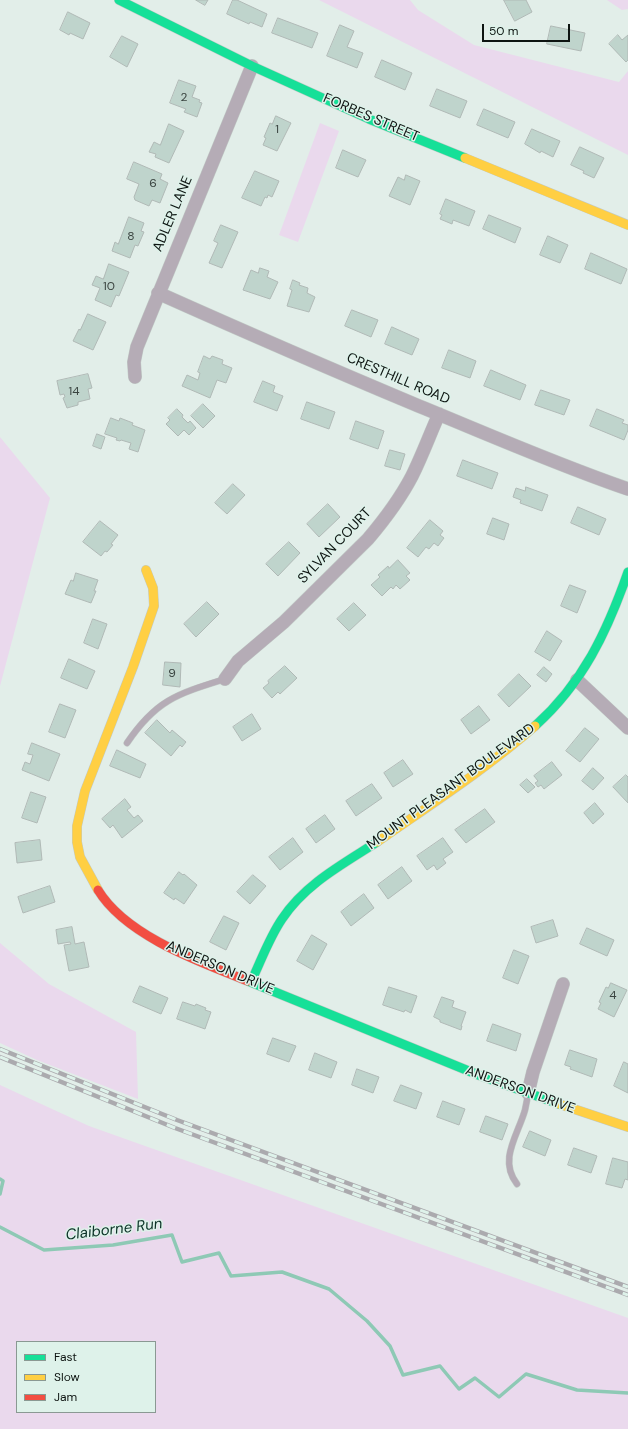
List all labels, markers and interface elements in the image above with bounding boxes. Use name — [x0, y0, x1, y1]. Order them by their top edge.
scale bar — [484, 16, 572, 42]
text: 50 m — [489, 23, 518, 39]
street label: FORBES STREET — [321, 90, 421, 146]
house number: 2 — [181, 91, 187, 105]
house number: 1 — [275, 123, 279, 137]
street label: ADLER LANE — [150, 174, 196, 254]
house number: 6 — [149, 177, 157, 191]
house number: 8 — [127, 230, 135, 244]
house number: 10 — [103, 280, 115, 294]
street label: CRESTHILL ROAD — [344, 350, 452, 408]
house number: 14 — [68, 385, 80, 399]
street label: SYLVAN COURT — [295, 505, 375, 587]
house number: 9 — [168, 667, 176, 681]
street label: MOUNT PLEASANT BOULEVARD — [364, 720, 538, 854]
street label: ANDERSON DRIVE — [163, 938, 277, 998]
house number: 4 — [609, 989, 617, 1003]
street label: ANDERSON DRIVE — [463, 1062, 577, 1118]
water label: Claiborne Run — [65, 1215, 163, 1245]
legend — [16, 1341, 156, 1413]
text: Fast — [54, 1349, 77, 1365]
text: Slow — [54, 1369, 80, 1385]
text: Jam — [54, 1389, 77, 1405]

